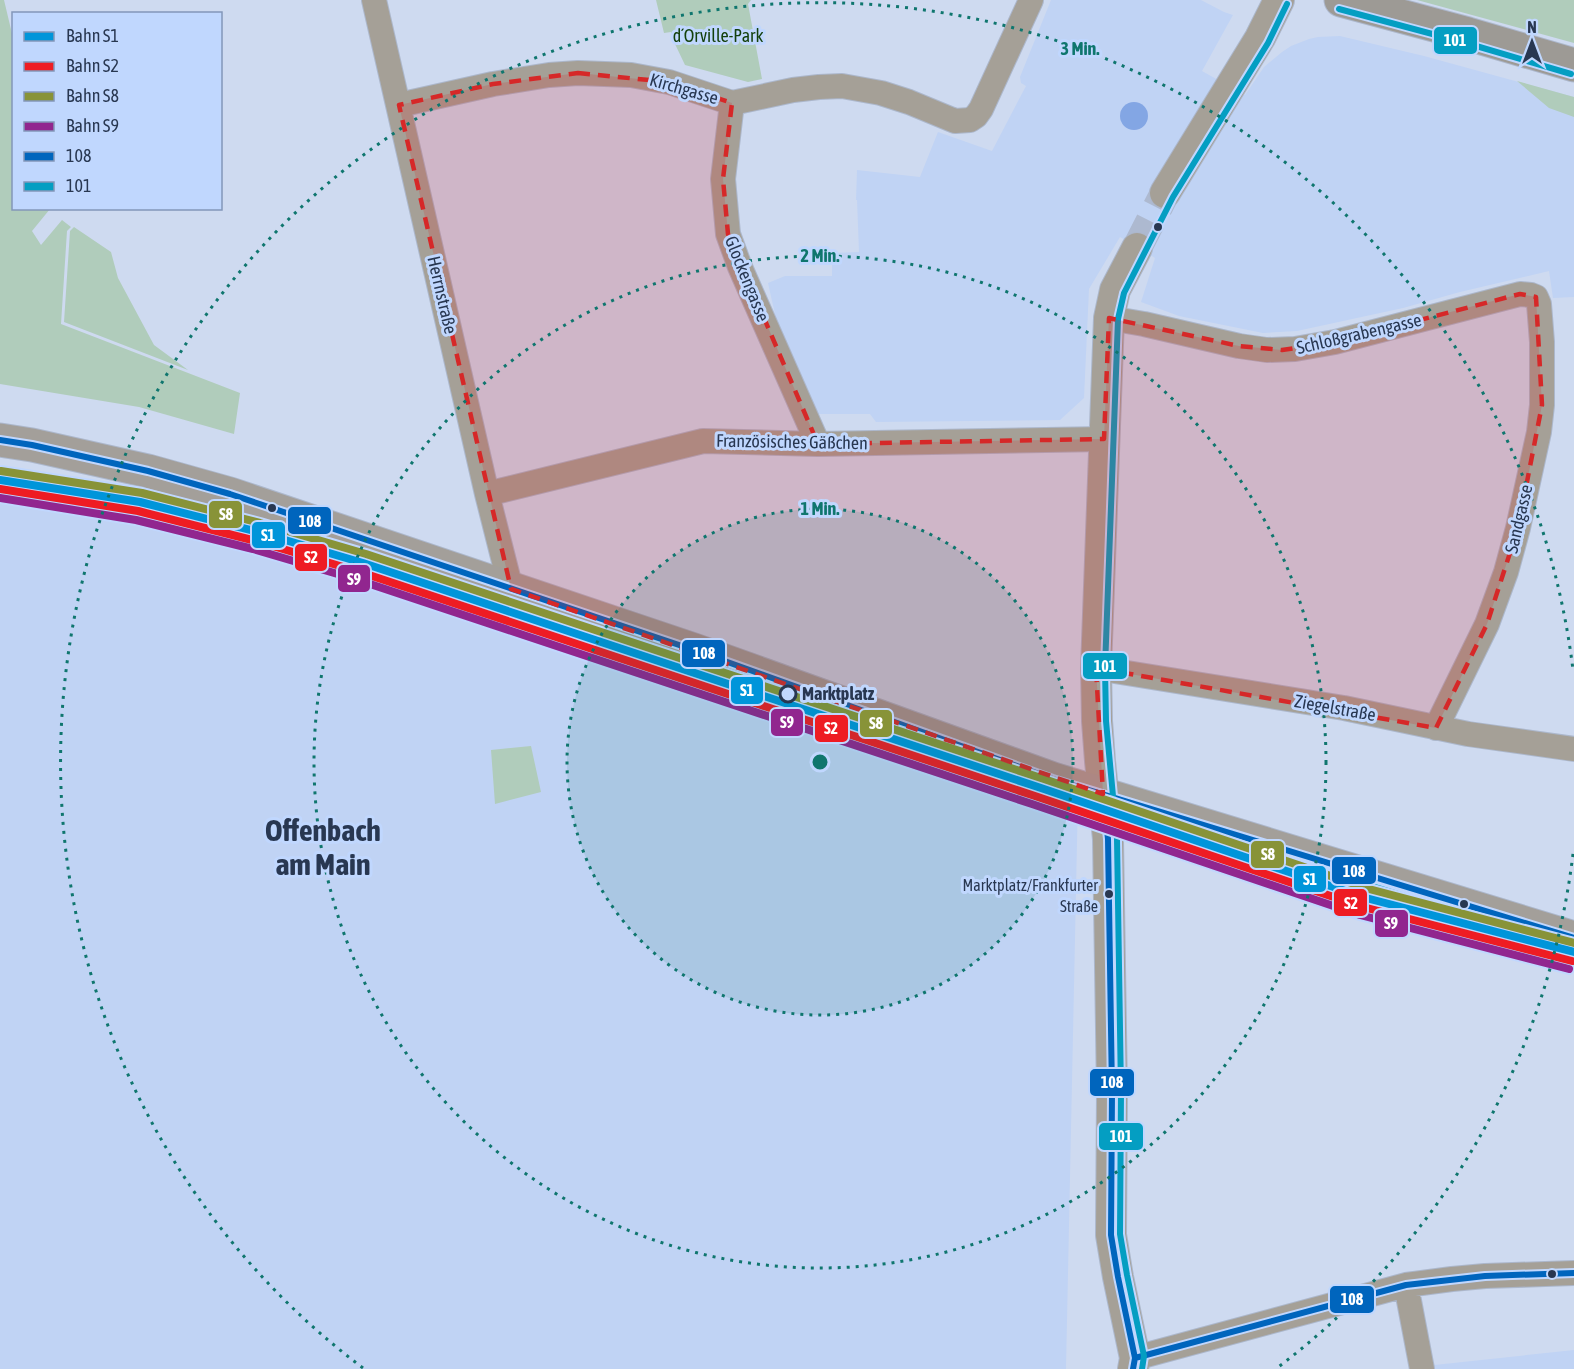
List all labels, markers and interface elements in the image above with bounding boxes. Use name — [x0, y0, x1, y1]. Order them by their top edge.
legend — [12, 12, 222, 210]
north arrow — [1502, 12, 1562, 72]
text: N — [1527, 18, 1537, 36]
text: Bahn S1 — [66, 25, 119, 46]
park label: d´Orville-Park — [673, 25, 763, 46]
line badge: 101 — [1433, 26, 1478, 55]
text: 101 — [1444, 31, 1467, 49]
text: 3 Min. — [1060, 38, 1100, 59]
text: Bahn S2 — [66, 55, 119, 76]
street label: Kirchgasse — [647, 69, 721, 108]
text: Bahn S8 — [66, 85, 119, 106]
text: Bahn S9 — [66, 115, 119, 136]
text: 108 — [66, 145, 91, 166]
text: 101 — [66, 175, 91, 196]
unlabelled marker — [1152, 221, 1164, 233]
street label: Glockengasse — [721, 233, 774, 325]
text: 2 Min. — [800, 245, 840, 266]
street label: Herrnstraße — [423, 254, 462, 336]
street label: Schloßgrabengasse — [1294, 309, 1423, 358]
street label: Französisches Gäßchen — [716, 430, 868, 453]
street label: Sandgasse — [1500, 483, 1537, 555]
text: 1 Min. — [800, 498, 840, 519]
line badge: S8 — [208, 500, 243, 529]
unlabelled marker — [266, 502, 278, 514]
text: S8 — [219, 505, 234, 523]
line badge: 108 — [287, 506, 332, 535]
text: 108 — [299, 512, 322, 530]
line badge: S1 — [251, 521, 286, 549]
text: S1 — [261, 526, 276, 544]
line badge: S2 — [294, 543, 328, 572]
text: S2 — [304, 548, 318, 566]
line badge: S9 — [337, 564, 371, 593]
text: S9 — [347, 570, 362, 588]
line badge: 108 — [681, 639, 726, 668]
text: 108 — [693, 644, 716, 662]
line badge: 101 — [1082, 652, 1128, 680]
text: 101 — [1094, 657, 1117, 675]
line badge: S1 — [730, 676, 764, 705]
text: S1 — [740, 681, 755, 699]
place label: Marktplatz — [802, 683, 875, 704]
marker: Marktplatz — [779, 685, 797, 703]
street label: Ziegelstraße — [1293, 690, 1377, 725]
line badge: S9 — [770, 708, 804, 737]
line badge: S8 — [859, 709, 893, 738]
text: S9 — [780, 713, 795, 731]
line badge: S2 — [814, 714, 849, 743]
text: S8 — [869, 714, 884, 732]
text: S2 — [824, 719, 838, 737]
centre of rings — [810, 752, 830, 772]
district label: Offenbach am Main — [265, 813, 381, 881]
line badge: S8 — [1250, 840, 1285, 869]
text: S8 — [1261, 845, 1276, 863]
line badge: 108 — [1331, 856, 1377, 885]
text: 108 — [1343, 862, 1366, 880]
line badge: S1 — [1293, 865, 1327, 893]
text: S1 — [1303, 870, 1318, 888]
place label: Marktplatz/Frankfurter Straße — [963, 876, 1098, 915]
marker: Marktplatz/Frankfurter Straße — [1103, 888, 1115, 900]
line badge: S2 — [1333, 888, 1368, 917]
text: S2 — [1344, 894, 1358, 912]
unlabelled marker — [1458, 898, 1470, 910]
line badge: S9 — [1374, 909, 1409, 938]
text: S9 — [1384, 914, 1399, 932]
line badge: 108 — [1089, 1068, 1135, 1097]
text: 108 — [1101, 1073, 1124, 1091]
line badge: 101 — [1098, 1122, 1144, 1151]
text: 101 — [1110, 1127, 1133, 1145]
unlabelled marker — [1546, 1268, 1558, 1280]
line badge: 108 — [1329, 1285, 1375, 1314]
text: 108 — [1341, 1290, 1364, 1308]

